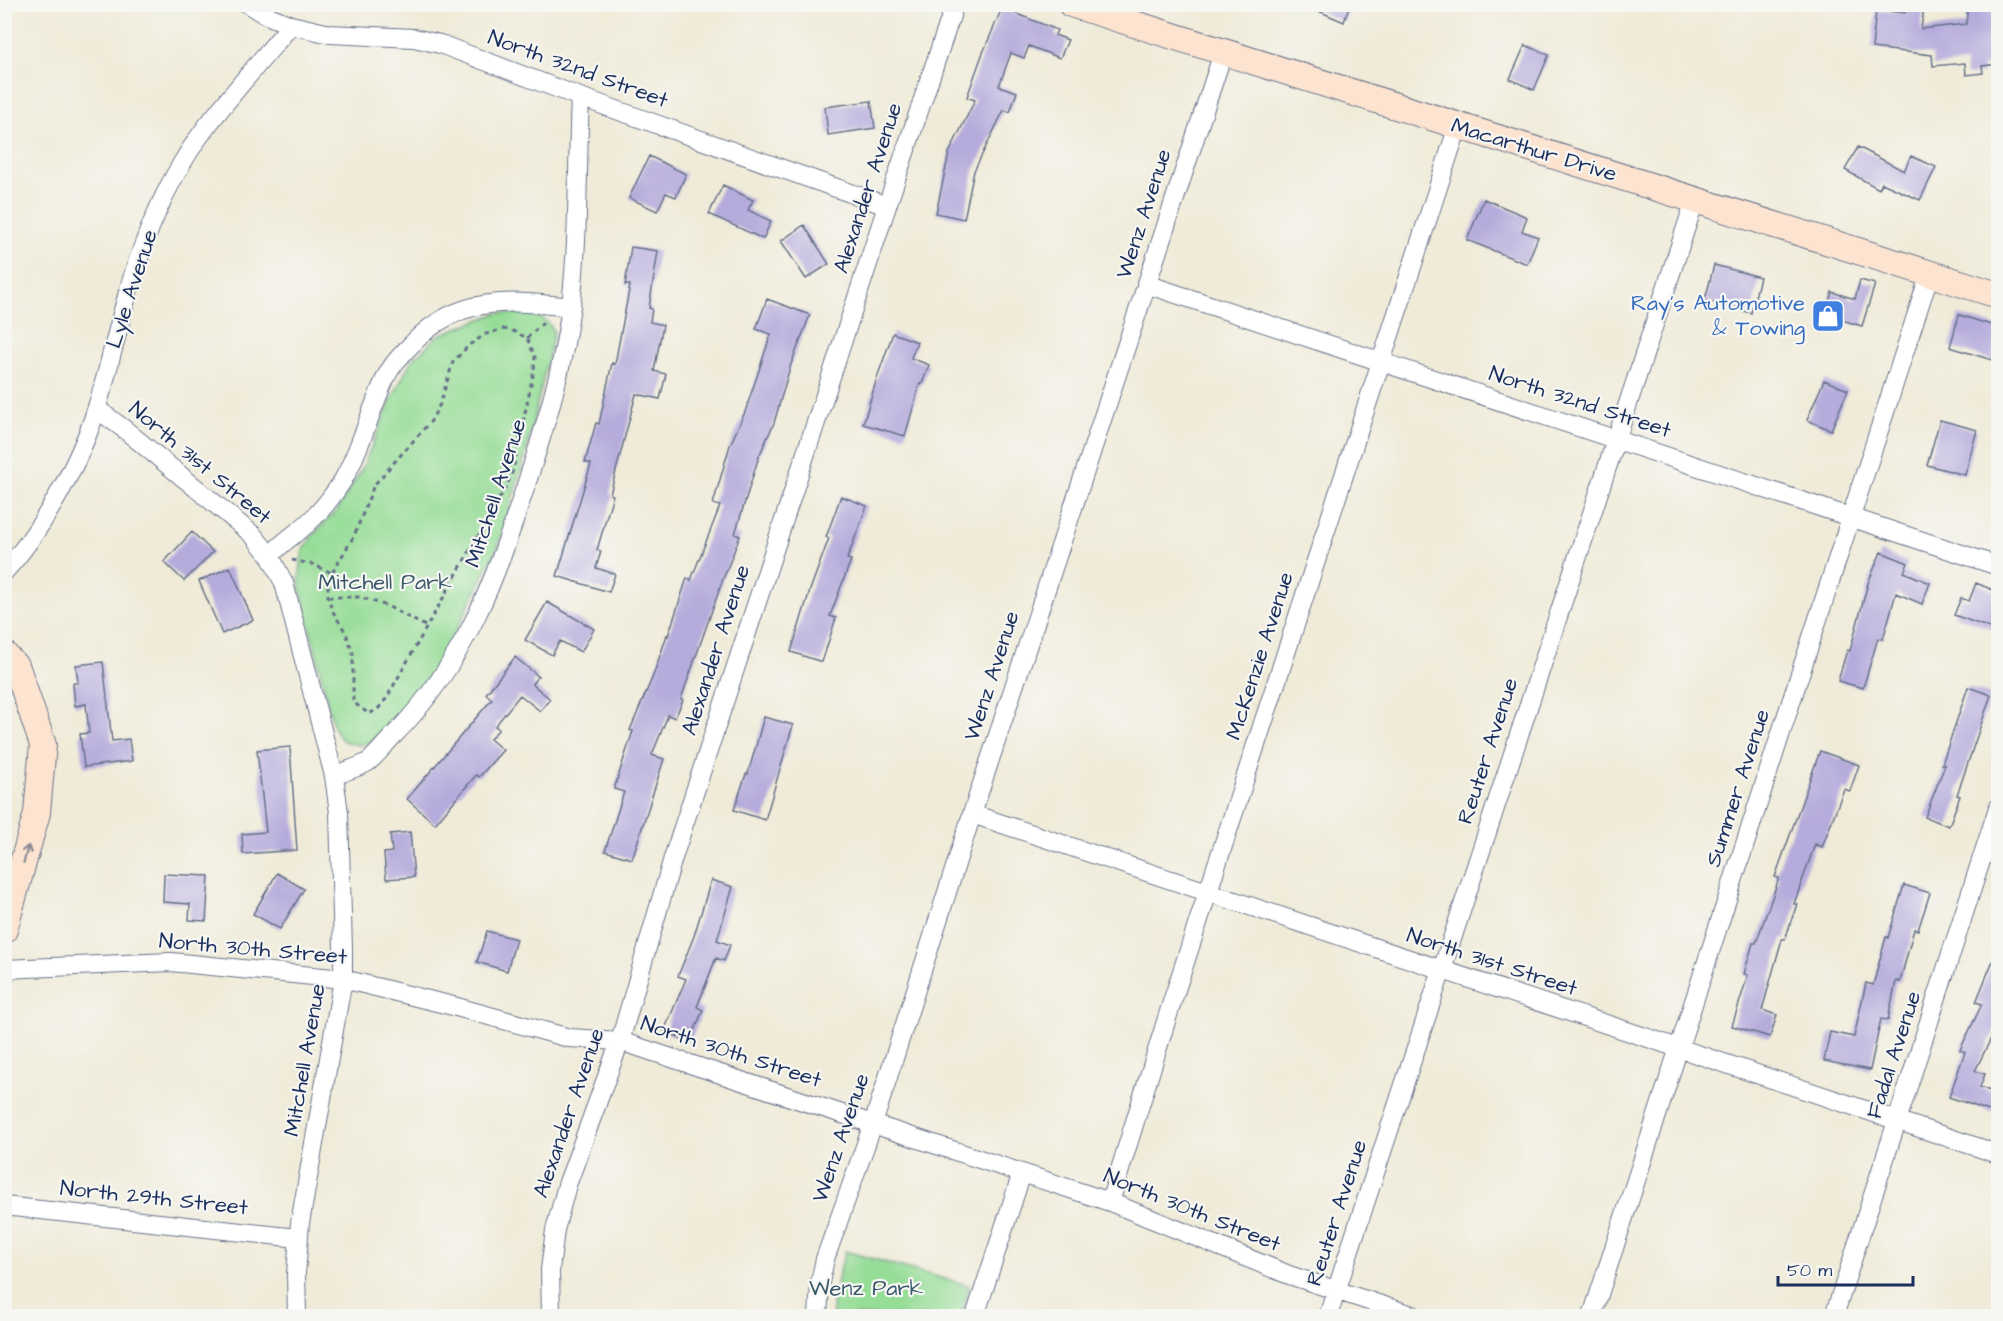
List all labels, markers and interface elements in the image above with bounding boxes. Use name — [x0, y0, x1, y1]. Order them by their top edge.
street label: North 32nd Street — [484, 22, 672, 116]
street label: Alexander Avenue — [826, 99, 910, 277]
street label: Macarthur Drive — [1447, 110, 1621, 190]
street label: Wenz Avenue — [1108, 145, 1180, 283]
street label: Lyle Avenue — [98, 226, 167, 353]
place label: Ray's Automotive & Towing — [1631, 288, 1805, 345]
shop icon: Ray's Automotive & Towing — [1810, 298, 1846, 334]
street label: North 32nd Street — [1485, 358, 1675, 446]
street label: North 31st Street — [122, 394, 278, 532]
street label: Mitchell Avenue — [457, 415, 535, 571]
street label: Alexander Avenue — [674, 561, 758, 739]
park label: Mitchell Park — [318, 567, 452, 598]
street label: McKenzie Avenue — [1218, 568, 1302, 744]
street label: Wenz Avenue — [956, 607, 1028, 745]
street label: Reuter Avenue — [1450, 674, 1526, 828]
street label: Summer Avenue — [1698, 705, 1778, 871]
one-way arrow — [20, 845, 32, 864]
street label: North 31st Street — [1403, 920, 1581, 1004]
street label: North 30th Street — [158, 925, 348, 973]
street label: Mitchell Avenue — [276, 981, 334, 1139]
street label: Fadal Avenue — [1859, 987, 1929, 1123]
street label: North 30th Street — [637, 1008, 825, 1096]
street label: Alexander Avenue — [525, 1024, 613, 1202]
street label: Wenz Avenue — [804, 1069, 878, 1207]
street label: Reuter Avenue — [1299, 1136, 1375, 1290]
street label: North 30th Street — [1099, 1160, 1285, 1260]
street label: North 29th Street — [59, 1173, 249, 1223]
scale bar — [1778, 1249, 1913, 1287]
text: 50 m — [1787, 1258, 1832, 1283]
park label: Wenz Park — [809, 1273, 924, 1304]

